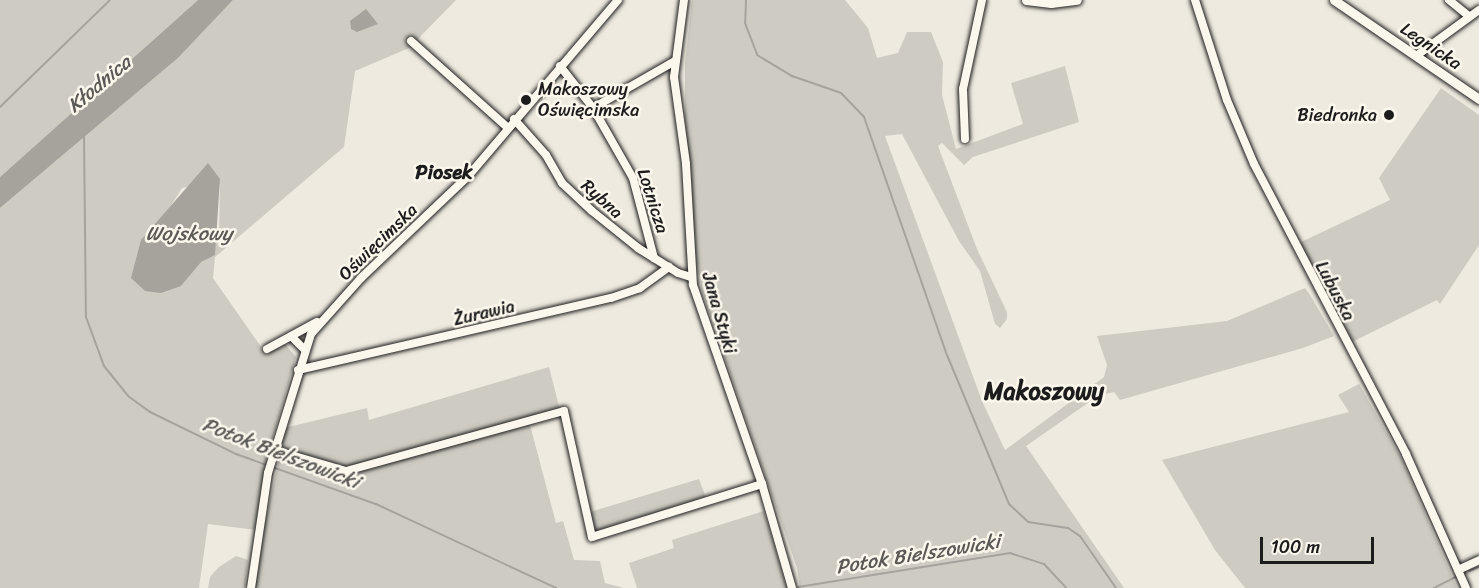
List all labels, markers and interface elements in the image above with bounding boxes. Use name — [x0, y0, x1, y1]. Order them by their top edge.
street label: Legnicka — [1396, 18, 1466, 74]
water label: Kłodnica — [62, 50, 136, 118]
place label: Makoszowy Oświęcimska — [538, 79, 639, 122]
marker: Makoszowy Oświęcimska — [519, 93, 533, 107]
place label: Biedronka — [1297, 104, 1377, 126]
marker: Biedronka — [1382, 108, 1396, 122]
district label: Piosek — [415, 160, 473, 184]
street label: Lotnicza — [632, 166, 674, 236]
street label: Rybna — [577, 175, 627, 223]
street label: Oświęcimska — [334, 199, 422, 285]
water label: Wojskowy — [146, 221, 232, 245]
street label: Lubuska — [1310, 258, 1360, 324]
street label: Jana Styki — [697, 270, 741, 356]
street label: Żurawia — [451, 295, 517, 331]
district label: Makoszowy — [984, 378, 1104, 406]
water label: Potok Bielszowicki — [200, 412, 362, 494]
scale bar — [1263, 525, 1377, 563]
water label: Potok Bielszowicki — [835, 529, 1001, 579]
text: 100 m — [1271, 531, 1320, 563]

